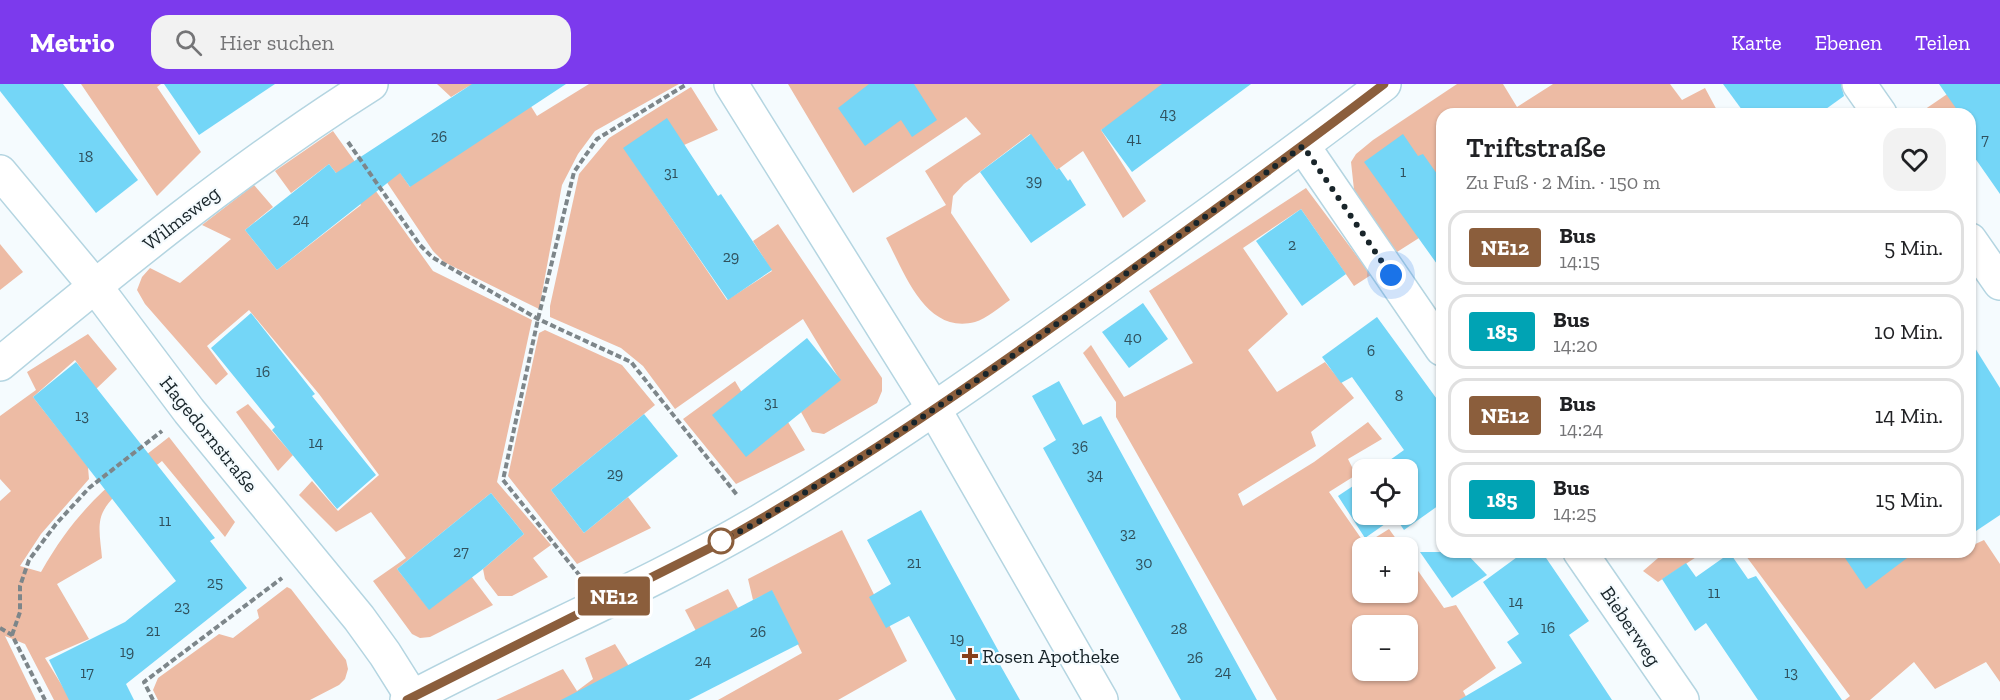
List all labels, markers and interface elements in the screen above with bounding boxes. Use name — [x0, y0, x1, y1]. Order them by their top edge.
search box — [151, 15, 571, 69]
text: Metrio — [30, 26, 115, 59]
icon: search — [172, 26, 205, 59]
text: Hier suchen — [220, 29, 334, 56]
text: Karte — [1732, 30, 1782, 55]
text: Ebenen — [1815, 30, 1882, 55]
text: Teilen — [1915, 30, 1970, 55]
house number: 43 — [1160, 104, 1176, 123]
house number: 26 — [431, 127, 447, 146]
button: heart — [1883, 128, 1946, 191]
house number: 41 — [1127, 129, 1141, 148]
house number: 7 — [1981, 130, 1989, 149]
text: Triftstraße — [1466, 131, 1606, 164]
house number: 18 — [79, 147, 93, 166]
house number: 1 — [1400, 162, 1406, 181]
house number: 31 — [664, 163, 678, 182]
text: Zu Fuß · 2 Min. · 150 m — [1466, 170, 1660, 194]
house number: 39 — [1026, 171, 1042, 190]
street label: Wilmsweg — [138, 181, 224, 255]
house number: 24 — [293, 210, 310, 229]
text: Bus — [1559, 222, 1596, 249]
text: 5 Min. — [1884, 234, 1943, 261]
house number: 2 — [1288, 235, 1296, 254]
text: NE12 — [1481, 235, 1529, 260]
house number: 29 — [723, 247, 739, 266]
text: 14:15 — [1559, 249, 1600, 273]
your location — [1376, 260, 1406, 290]
text: Bus — [1553, 306, 1590, 333]
text: 10 Min. — [1874, 318, 1943, 345]
text: 185 — [1487, 319, 1517, 344]
house number: 40 — [1124, 328, 1142, 347]
text: 14:20 — [1553, 333, 1598, 357]
house number: 6 — [1367, 341, 1375, 360]
house number: 16 — [256, 362, 270, 381]
street label: Hagedornstraße — [155, 371, 263, 497]
house number: 8 — [1395, 386, 1403, 405]
text: Bus — [1559, 390, 1596, 417]
house number: 31 — [764, 393, 778, 412]
text: 14 Min. — [1875, 402, 1943, 429]
text: NE12 — [1481, 403, 1529, 428]
house number: 13 — [75, 406, 89, 425]
text: 14:24 — [1559, 417, 1603, 441]
house number: 14 — [309, 433, 324, 452]
house number: 36 — [1072, 437, 1088, 456]
map controls — [1352, 459, 1418, 681]
button: locate — [1352, 459, 1418, 525]
house number: 29 — [607, 464, 623, 483]
house number: 34 — [1087, 465, 1104, 484]
text: Bus — [1553, 474, 1590, 501]
text: 15 Min. — [1875, 486, 1943, 513]
text: 185 — [1487, 487, 1517, 512]
text: 14:25 — [1553, 501, 1597, 525]
house number: 11 — [159, 511, 171, 530]
house number: 32 — [1120, 524, 1136, 543]
unlabelled marker — [708, 528, 734, 554]
button: + — [1352, 537, 1418, 603]
house number: 27 — [453, 542, 469, 561]
house number: 21 — [907, 553, 921, 572]
house number: 30 — [1135, 553, 1153, 572]
house number: 25 — [207, 573, 223, 592]
line badge: NE12 — [572, 576, 656, 616]
street label: Bieberweg — [1596, 582, 1666, 670]
house number: 11 — [1708, 583, 1720, 602]
text: NE12 — [590, 584, 638, 609]
house number: 14 — [1509, 592, 1524, 611]
house number: 23 — [174, 597, 190, 616]
button: − — [1352, 615, 1418, 681]
house number: 16 — [1541, 618, 1555, 637]
house number: 28 — [1171, 619, 1187, 638]
house number: 21 — [146, 621, 160, 640]
house number: 26 — [750, 622, 766, 641]
house number: 19 — [950, 629, 964, 648]
house number: 19 — [120, 642, 134, 661]
place label: Rosen Apotheke — [982, 644, 1120, 668]
house number: 26 — [1187, 648, 1203, 667]
marker: Rosen Apotheke — [963, 649, 977, 663]
house number: 24 — [695, 651, 712, 670]
house number: 24 — [1215, 662, 1232, 681]
house number: 17 — [80, 663, 94, 682]
house number: 13 — [1784, 663, 1798, 682]

